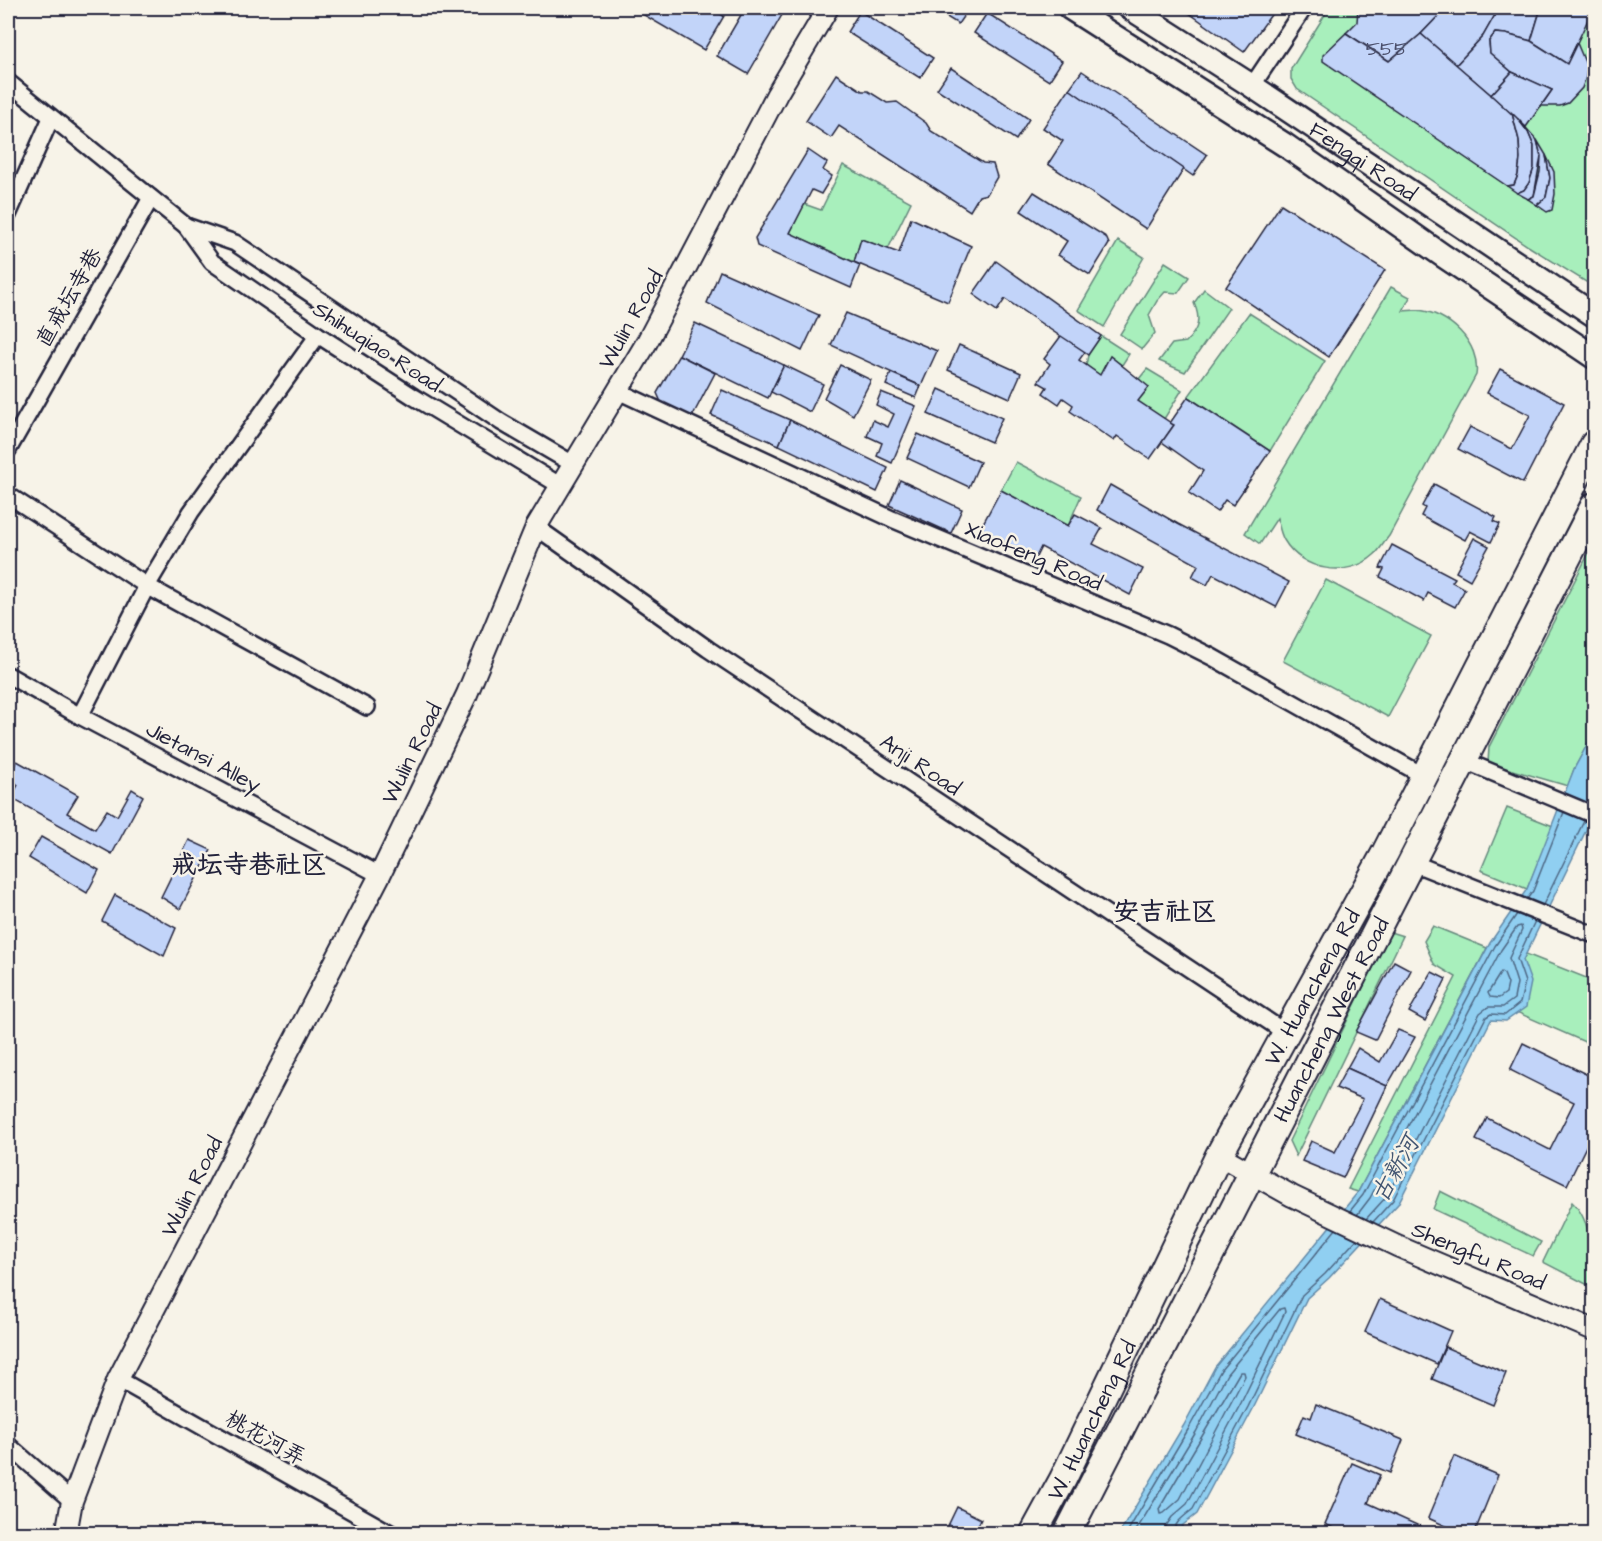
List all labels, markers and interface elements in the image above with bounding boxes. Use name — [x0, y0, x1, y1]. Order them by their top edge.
house number: 555 — [1366, 35, 1408, 63]
street label: Fengqi Road — [1303, 115, 1423, 209]
street label: 直戒坛寺巷 — [28, 242, 110, 353]
street label: Wulin Road — [591, 265, 671, 375]
street label: Shihuqiao Road — [307, 294, 448, 401]
street label: Xiaofeng Road — [959, 513, 1107, 600]
street label: Wulin Road — [375, 698, 450, 809]
street label: Jietansi Alley — [140, 714, 266, 802]
street label: Anji Road — [873, 727, 967, 804]
district label: 戒坛寺巷社区 — [171, 847, 327, 883]
district label: 安吉社区 — [1113, 894, 1217, 930]
street label: W. Huancheng Rd — [1257, 904, 1368, 1071]
street label: Huancheng West Road — [1267, 912, 1397, 1128]
water label: 古新河 — [1364, 1126, 1430, 1209]
street label: Wulin Road — [154, 1131, 231, 1242]
street label: Shengfu Road — [1406, 1214, 1550, 1299]
street label: W. Huancheng Rd — [1040, 1336, 1144, 1506]
street label: 桃花河弄 — [219, 1403, 311, 1473]

